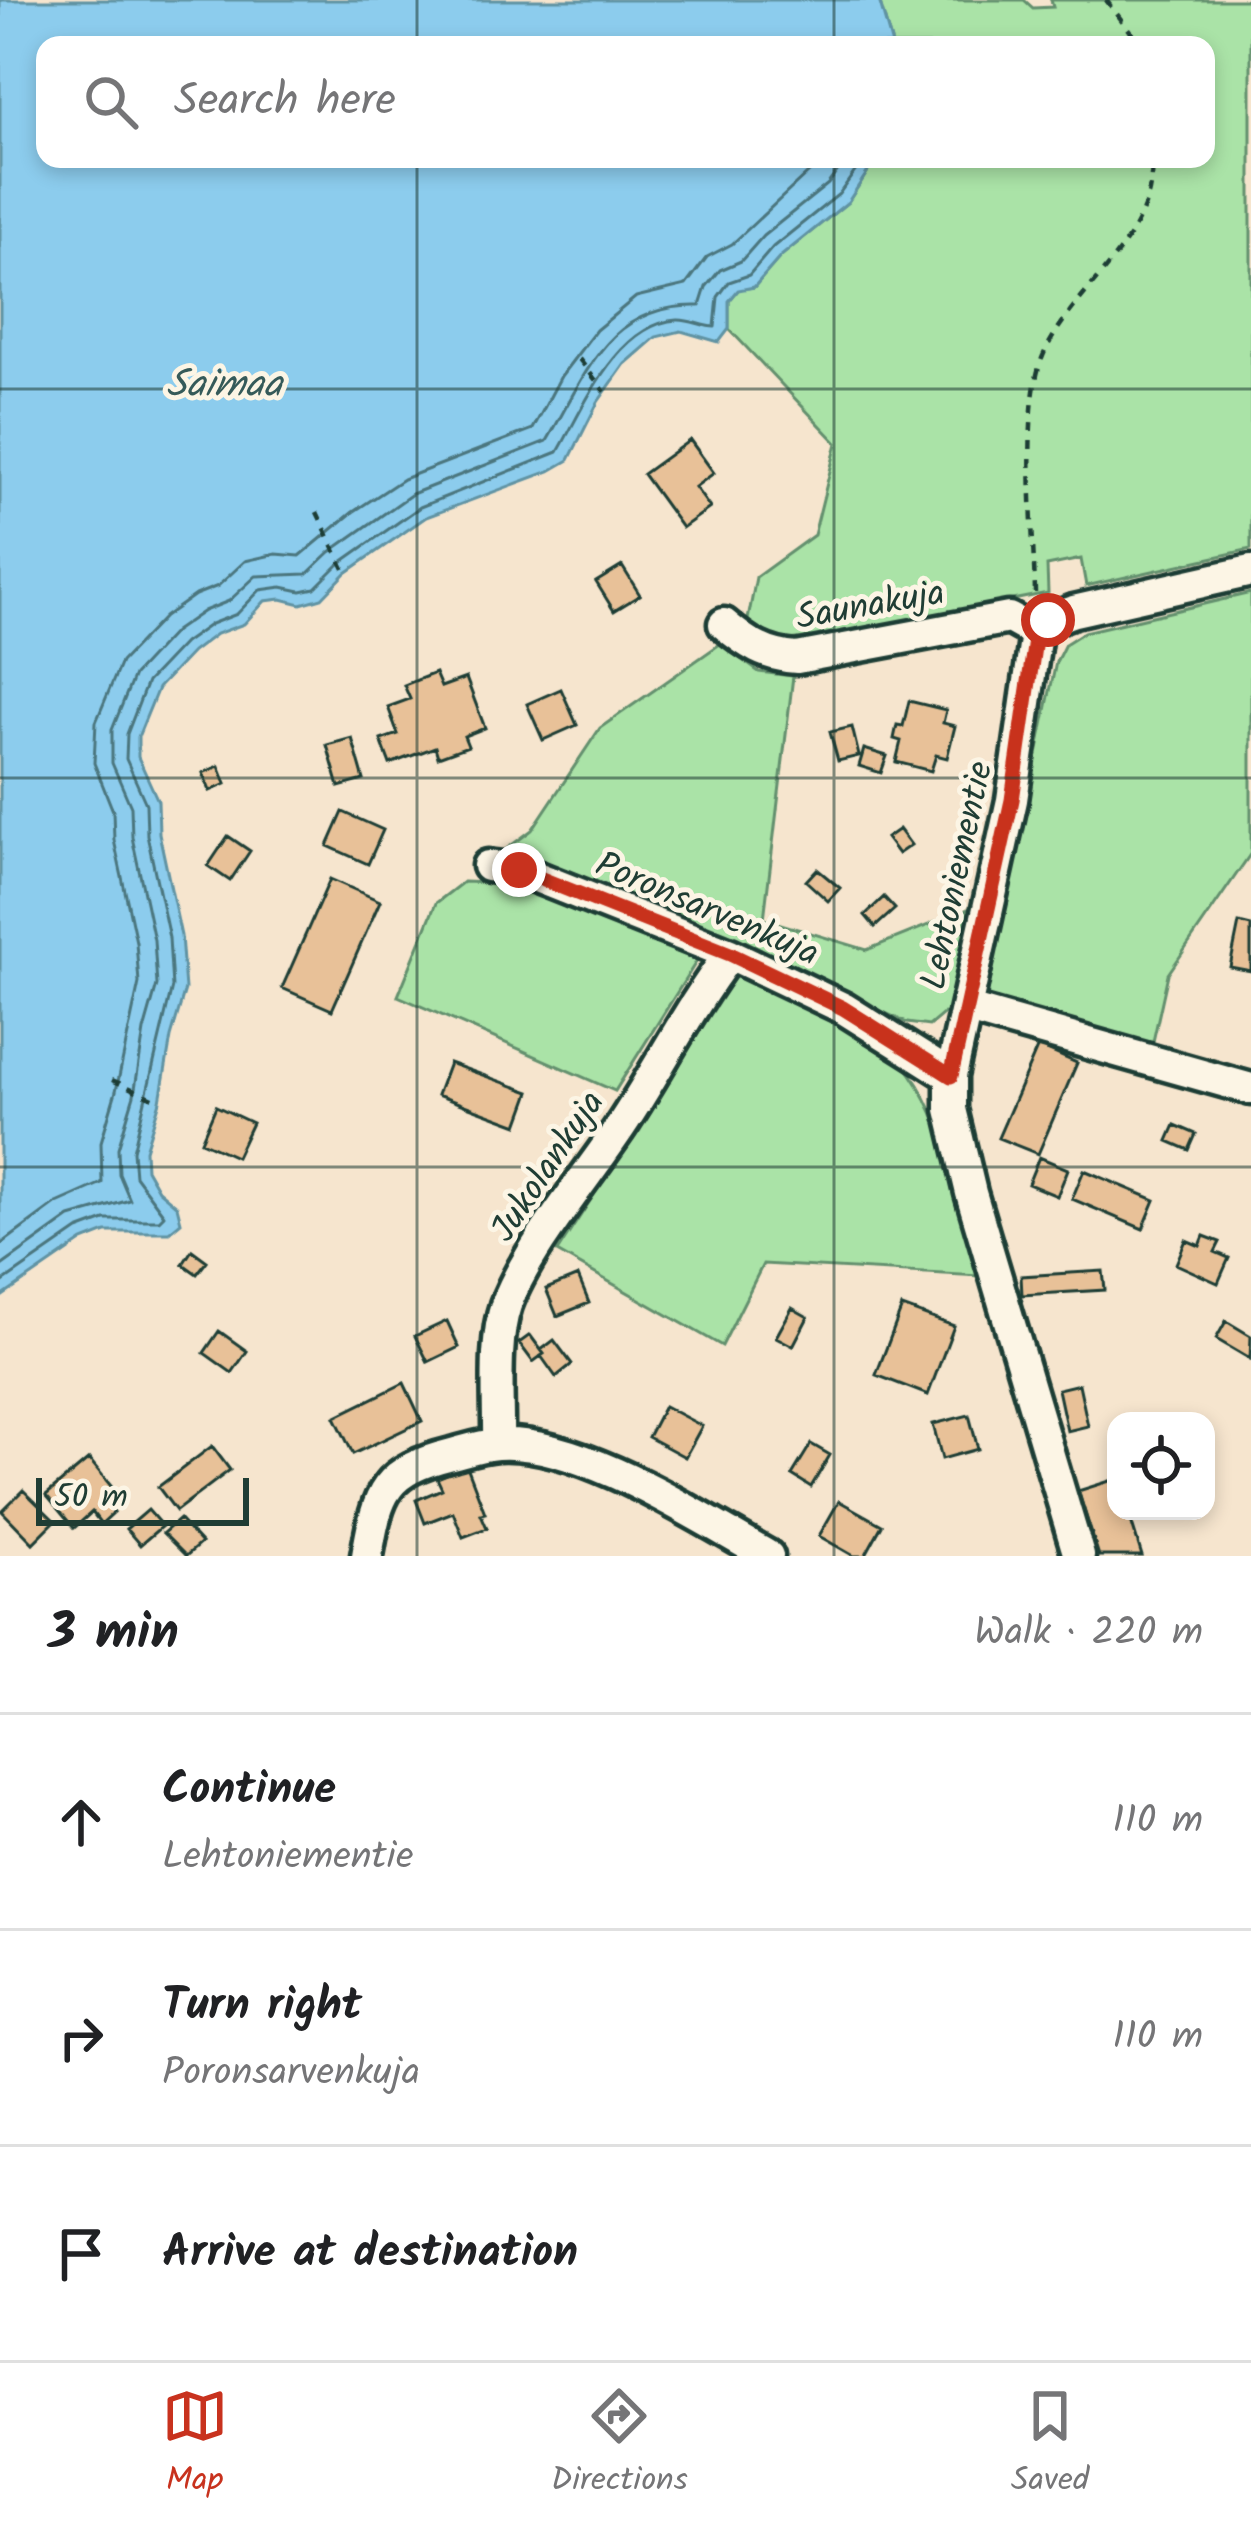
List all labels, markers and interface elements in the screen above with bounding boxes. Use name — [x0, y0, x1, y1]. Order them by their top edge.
search box — [36, 36, 1215, 168]
text: Search here — [174, 66, 396, 138]
icon: search — [78, 69, 144, 135]
water label: Saimaa — [166, 355, 285, 417]
street label: Saunakuja — [792, 565, 949, 648]
route start — [1021, 593, 1075, 647]
street label: Lehtoniementie — [906, 756, 1010, 995]
street label: Poronsarvenkuja — [586, 837, 827, 983]
route end — [492, 843, 546, 897]
street label: Jukolankuja — [477, 1080, 621, 1254]
map controls — [1107, 1412, 1215, 1520]
button: locate — [1107, 1412, 1215, 1520]
scale bar — [36, 1472, 249, 1525]
text: 50 m — [54, 1472, 128, 1525]
text: 3 min — [48, 1594, 179, 1675]
text: Walk · 220 m — [974, 1603, 1203, 1665]
text: Continue — [162, 1755, 336, 1827]
icon: ahead — [48, 1789, 114, 1855]
text: 110 m — [1112, 1791, 1203, 1853]
text: Lehtoniementie — [162, 1827, 413, 1889]
text: Turn right — [162, 1971, 362, 2043]
icon: right — [48, 2005, 114, 2071]
text: 110 m — [1112, 2007, 1203, 2069]
text: Poronsarvenkuja — [162, 2043, 420, 2105]
text: Arrive at destination — [162, 2218, 578, 2290]
icon: arrive — [48, 2221, 114, 2287]
tab: Map — [162, 2383, 228, 2508]
tab: Directions — [551, 2383, 688, 2508]
tab: Saved — [1011, 2383, 1089, 2508]

